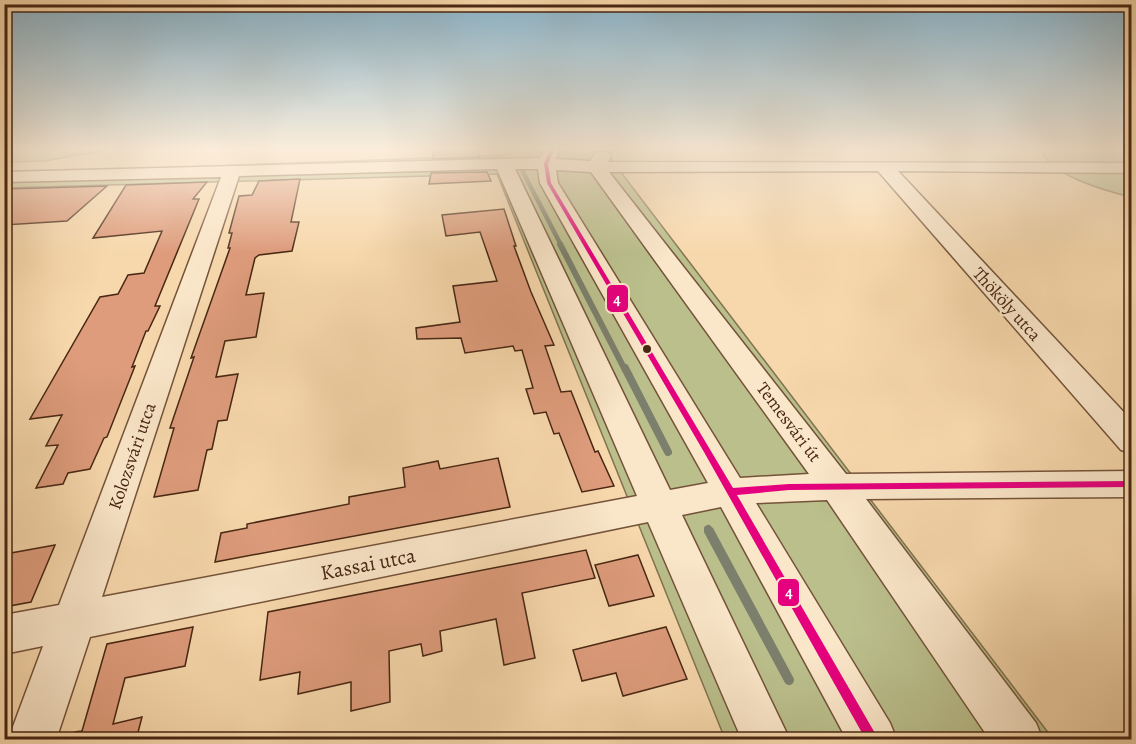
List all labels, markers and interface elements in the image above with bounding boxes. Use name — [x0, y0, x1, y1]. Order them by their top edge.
street label: Thököly utca — [967, 262, 1047, 347]
line badge: 4 — [606, 284, 629, 313]
text: 4 — [613, 289, 621, 311]
unlabelled marker — [641, 343, 653, 355]
street label: Temesvári út — [751, 377, 827, 467]
street label: Kolozsvári utca — [102, 399, 162, 513]
street label: Kassai utca — [318, 541, 418, 587]
line badge: 4 — [777, 578, 800, 607]
text: 4 — [785, 582, 793, 604]

